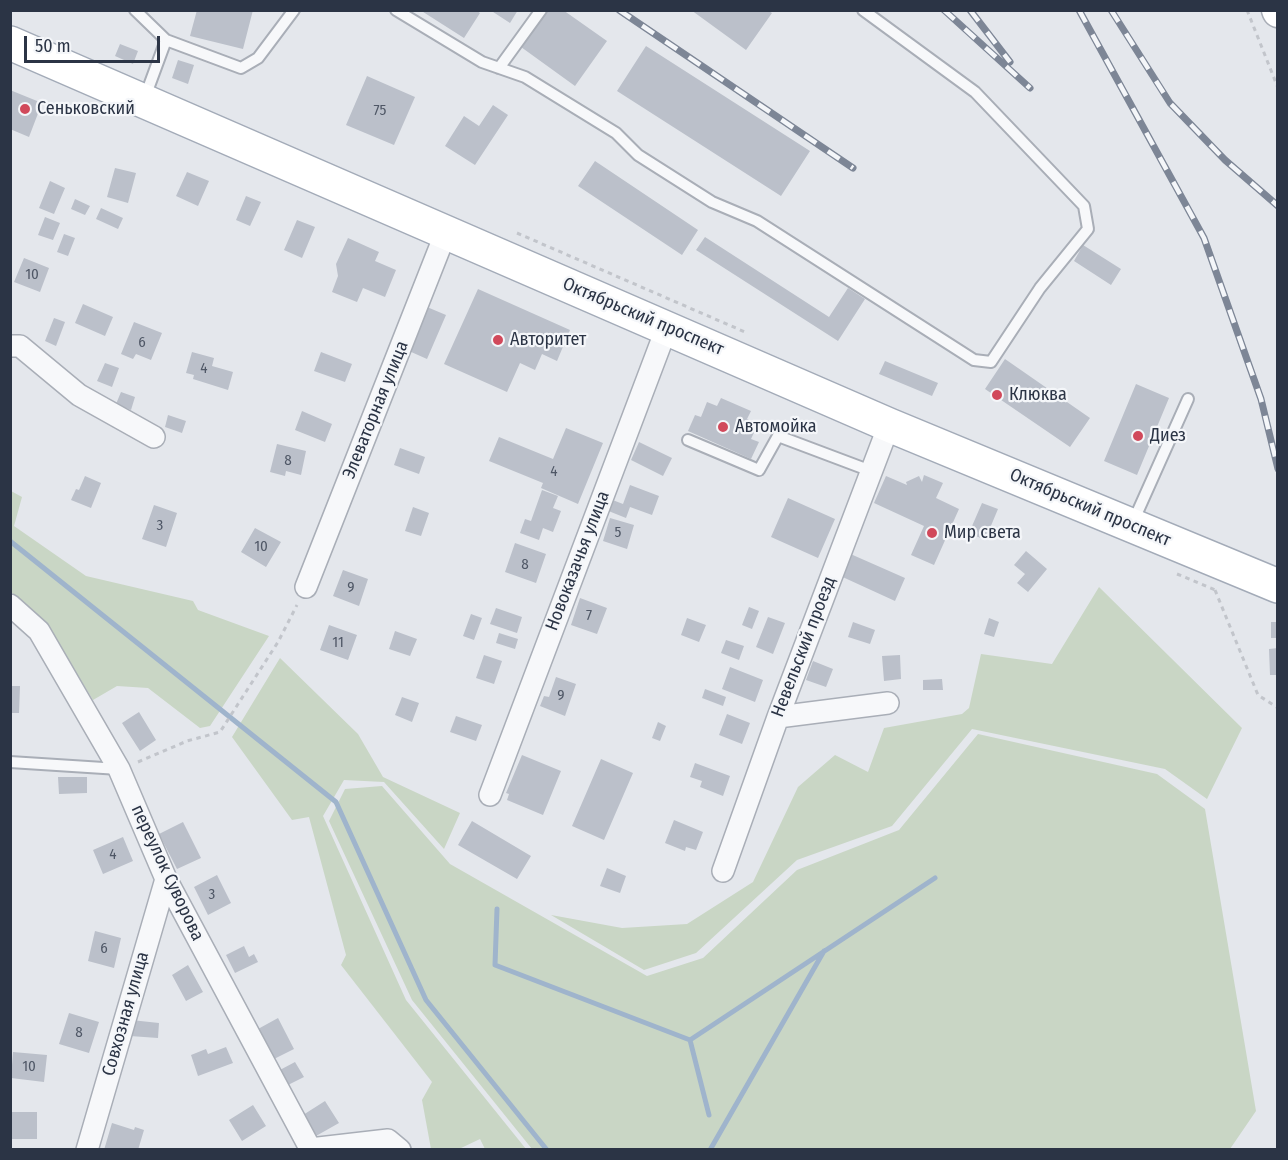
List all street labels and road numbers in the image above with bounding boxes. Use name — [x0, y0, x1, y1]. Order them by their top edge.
street label: Октябрьский проспект — [559, 273, 727, 361]
street label: Элеваторная улица — [339, 338, 413, 482]
street label: Октябрьский проспект — [1006, 464, 1174, 552]
street label: Новоказачья улица — [541, 488, 615, 634]
street label: Невельский проезд — [767, 574, 841, 720]
street label: переулок Суворова — [126, 802, 208, 944]
street label: Совхозная улица — [98, 949, 154, 1079]

